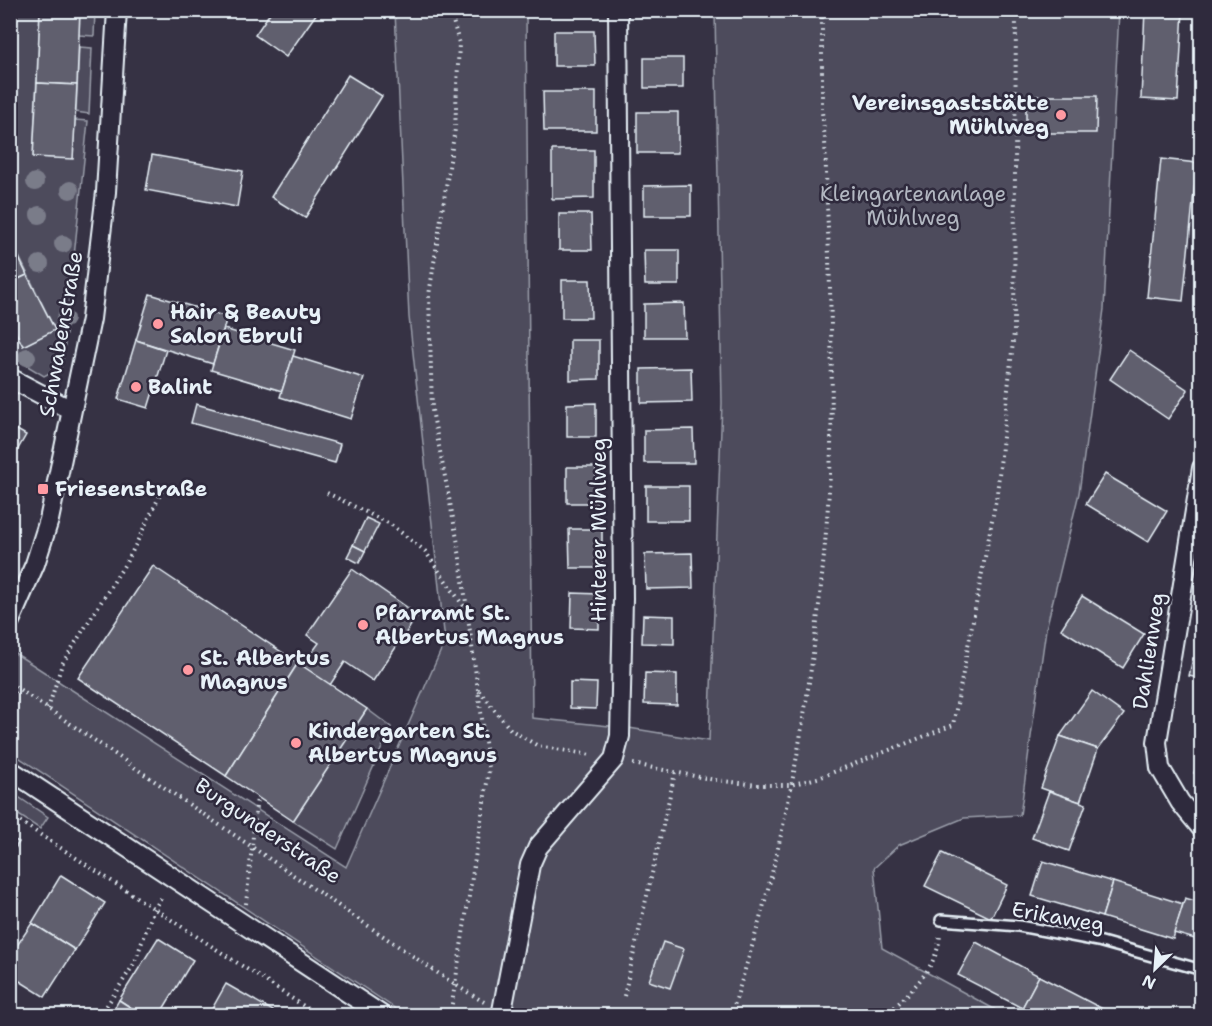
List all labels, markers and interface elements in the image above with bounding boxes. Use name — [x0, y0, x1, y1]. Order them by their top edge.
place label: Vereinsgaststätte Mühlweg — [852, 89, 1049, 141]
marker: Vereinsgaststätte Mühlweg — [1054, 108, 1068, 122]
park label: Kleingartenanlage Mühlweg — [820, 180, 1006, 232]
street label: Schwabenstraße — [33, 249, 89, 419]
place label: Hair & Beauty Salon Ebruli — [170, 298, 321, 350]
marker: Hair & Beauty Salon Ebruli — [151, 317, 165, 331]
place label: Balint — [148, 373, 212, 401]
marker: Balint — [129, 380, 143, 394]
street label: Hinterer Mühlweg — [585, 438, 613, 622]
place label: Friesenstraße — [55, 475, 207, 503]
marker: Friesenstraße — [36, 482, 50, 496]
street label: Dahlienweg — [1126, 591, 1172, 711]
place label: Pfarramt St. Albertus Magnus — [375, 599, 564, 651]
marker: Pfarramt St. Albertus Magnus — [356, 618, 370, 632]
place label: St. Albertus Magnus — [200, 644, 330, 696]
marker: St. Albertus Magnus — [181, 663, 195, 677]
place label: Kindergarten St. Albertus Magnus — [308, 717, 497, 769]
marker: Kindergarten St. Albertus Magnus — [289, 736, 303, 750]
street label: Burgunderstraße — [189, 772, 347, 890]
street label: Erikaweg — [1009, 895, 1107, 939]
north arrow — [1125, 939, 1185, 999]
text: N — [1139, 970, 1159, 994]

